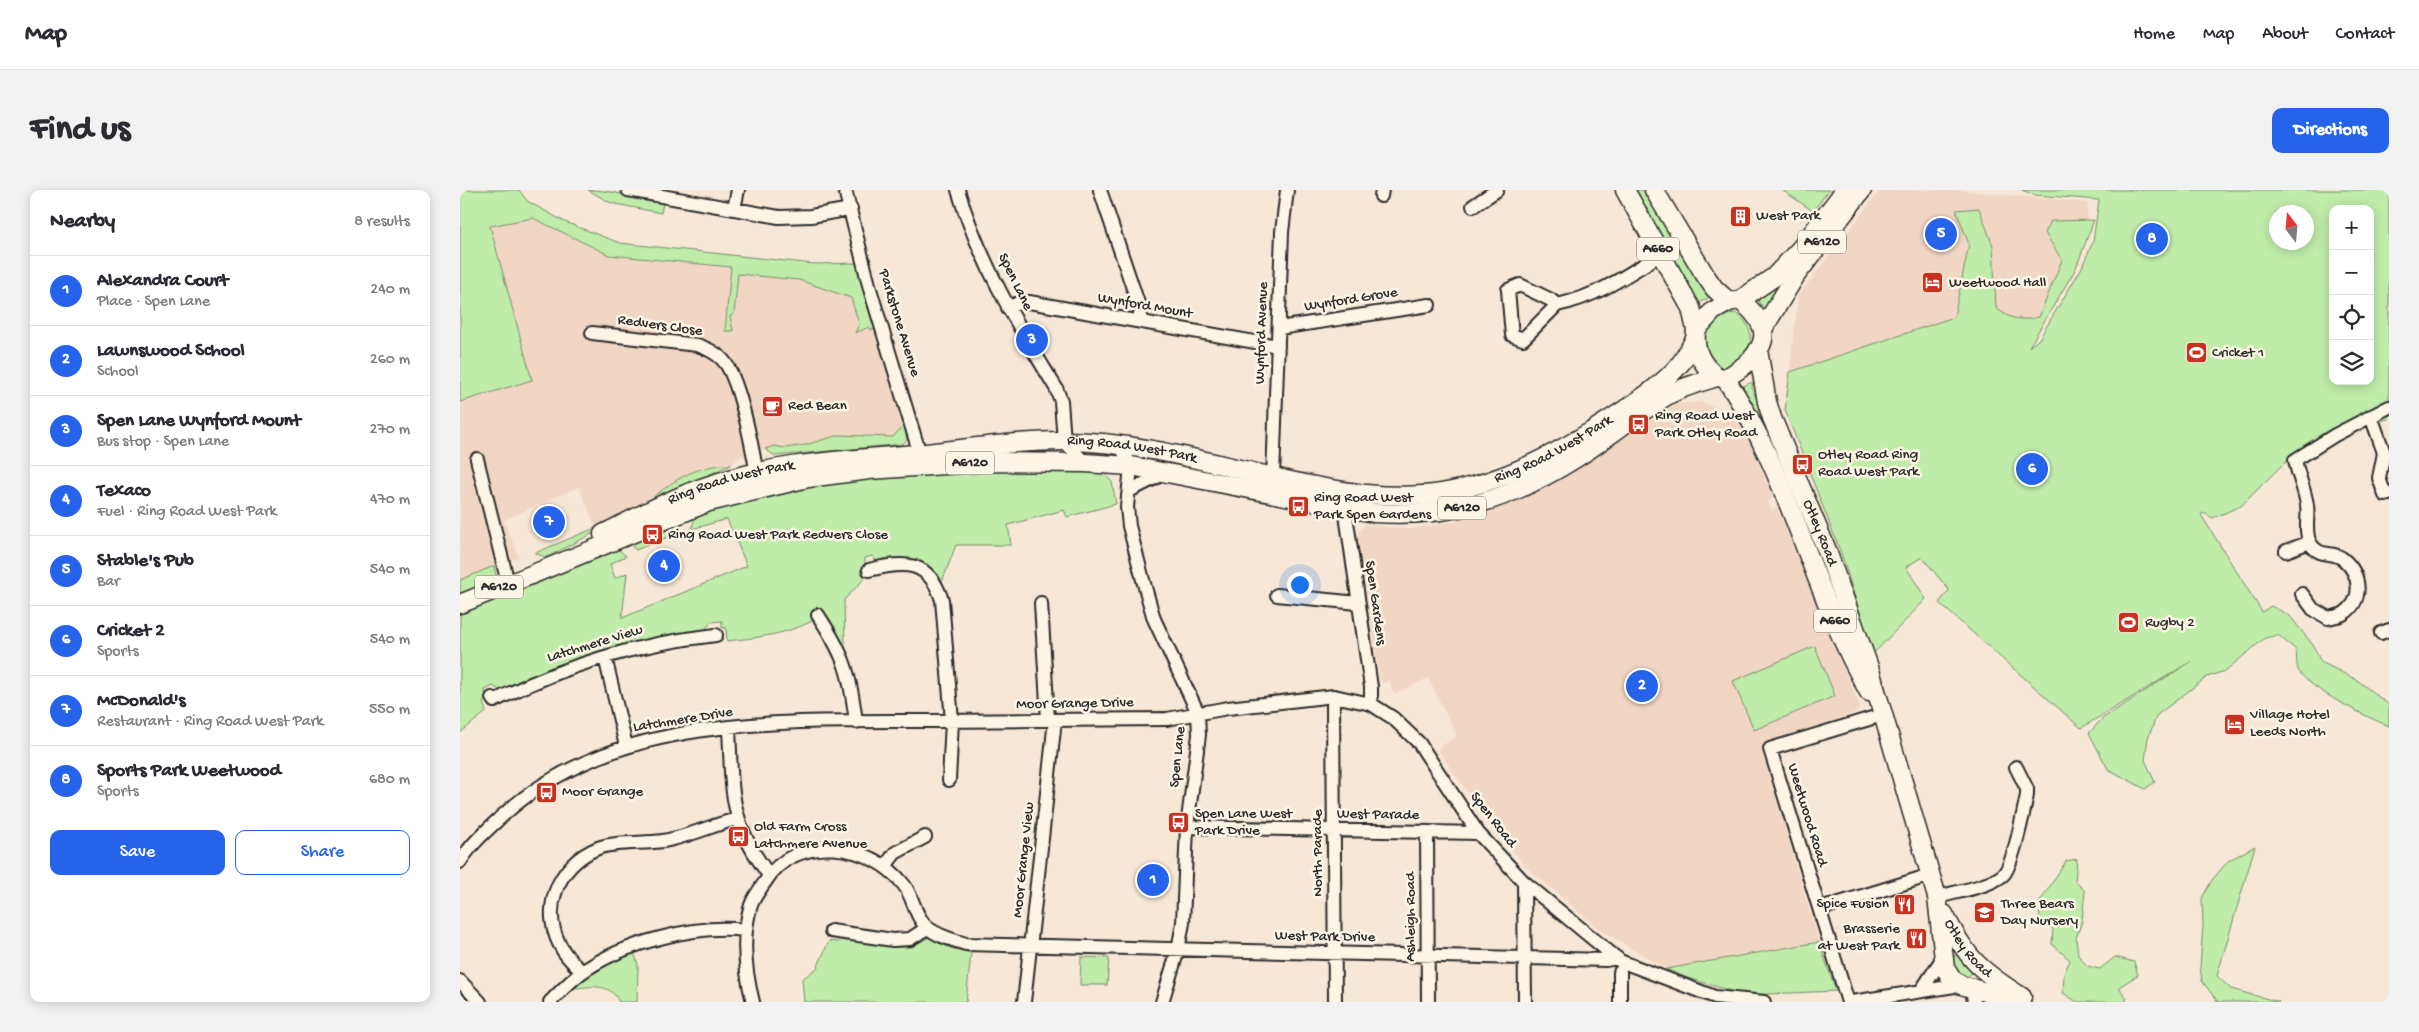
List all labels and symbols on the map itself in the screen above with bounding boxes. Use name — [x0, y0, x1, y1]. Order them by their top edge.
building icon: West Park — [1728, 204, 1752, 228]
north arrow — [2269, 205, 2314, 250]
place label: West Park — [1756, 207, 1822, 225]
pin: 5 — [1925, 215, 1957, 253]
pin: 8 — [2136, 220, 2168, 258]
road number: A6120 — [1798, 231, 1846, 254]
road number: A660 — [1637, 238, 1679, 260]
street label: Spen Lane — [993, 250, 1037, 314]
street label: Parkstone Avenue — [874, 266, 924, 379]
hotel icon: Weetwood Hall — [1921, 271, 1945, 295]
place label: Weetwood Hall — [1949, 274, 2046, 292]
street label: Wynford Avenue — [1251, 281, 1273, 384]
street label: Wynford Grove — [1303, 284, 1399, 316]
street label: Wynford Mount — [1096, 289, 1196, 324]
street label: Redvers Close — [616, 311, 704, 341]
pin: 3 — [1016, 321, 1048, 359]
sports icon: Cricket 1 — [2184, 341, 2208, 365]
place label: Cricket 1 — [2212, 344, 2264, 362]
cafe icon: Red Bean — [760, 394, 784, 418]
place label: Red Bean — [788, 397, 847, 415]
place label: Ring Road West Park Otley Road — [1654, 407, 1758, 442]
street label: Ring Road West Park — [1492, 411, 1617, 488]
bus stop icon: Ring Road West Park Otley Road — [1627, 413, 1651, 437]
street label: Ring Road West Park — [1067, 432, 1200, 468]
place label: Otley Road Ring Road West Park — [1818, 446, 1920, 481]
pin: 6 — [2016, 450, 2048, 488]
road number: A6120 — [946, 452, 994, 474]
bus stop icon: Otley Road Ring Road West Park — [1790, 452, 1814, 476]
street label: Ring Road West Park — [665, 457, 797, 510]
place label: Ring Road West Park Spen Gardens — [1313, 489, 1432, 524]
bus stop icon: Ring Road West Park Spen Gardens — [1286, 495, 1310, 519]
road number: A6120 — [1438, 496, 1486, 520]
street label: Otley Road — [1798, 497, 1841, 570]
pin: 7 — [533, 503, 565, 541]
bus stop icon: Ring Road West Park Redvers Close — [640, 523, 664, 547]
place label: Ring Road West Park Redvers Close — [668, 526, 888, 544]
pin: 4 — [648, 547, 680, 585]
street label: Spen Gardens — [1360, 560, 1390, 647]
your location — [1287, 572, 1313, 598]
road number: A6120 — [475, 576, 523, 598]
road number: A660 — [1814, 610, 1856, 632]
sports icon: Rugby 2 — [2117, 611, 2141, 635]
place label: Rugby 2 — [2145, 614, 2195, 632]
street label: Latchmere View — [545, 621, 645, 667]
pin: 2 — [1626, 667, 1658, 705]
street label: Moor Grange Drive — [1016, 694, 1134, 714]
street label: Latchmere Drive — [632, 703, 734, 737]
place label: Village Hotel Leeds North — [2249, 706, 2330, 741]
hotel icon: Village Hotel Leeds North — [2222, 712, 2246, 736]
street label: Spen Lane — [1166, 725, 1190, 788]
street label: Weetwood Road — [1783, 761, 1832, 870]
bus stop icon: Moor Grange — [534, 780, 558, 804]
place label: Moor Grange — [562, 783, 644, 801]
street label: Spen Road — [1466, 789, 1521, 852]
street label: Moor Grange View — [1009, 801, 1039, 919]
place label: Spen Lane West Park Drive — [1194, 805, 1294, 840]
street label: West Parade — [1337, 805, 1420, 825]
street label: North Parade — [1309, 809, 1327, 897]
bus stop icon: Spen Lane West Park Drive — [1167, 811, 1191, 835]
place label: Old Farm Cross Latchmere Avenue — [754, 818, 867, 853]
bus stop icon: Old Farm Cross Latchmere Avenue — [726, 824, 750, 848]
pin: 1 — [1137, 861, 1169, 899]
street label: Ashleigh Road — [1402, 871, 1420, 962]
restaurant icon: Spice Fusion — [1893, 892, 1917, 916]
place label: Spice Fusion — [1817, 895, 1889, 913]
place label: Three Bears Day Nursery — [2000, 895, 2079, 930]
school or university icon: Three Bears Day Nursery — [1973, 901, 1997, 925]
street label: Otley Road — [1939, 916, 1996, 983]
place label: Brasserie at West Park — [1818, 920, 1901, 955]
restaurant icon: Brasserie at West Park — [1904, 926, 1928, 950]
street label: West Park Drive — [1275, 927, 1376, 947]

